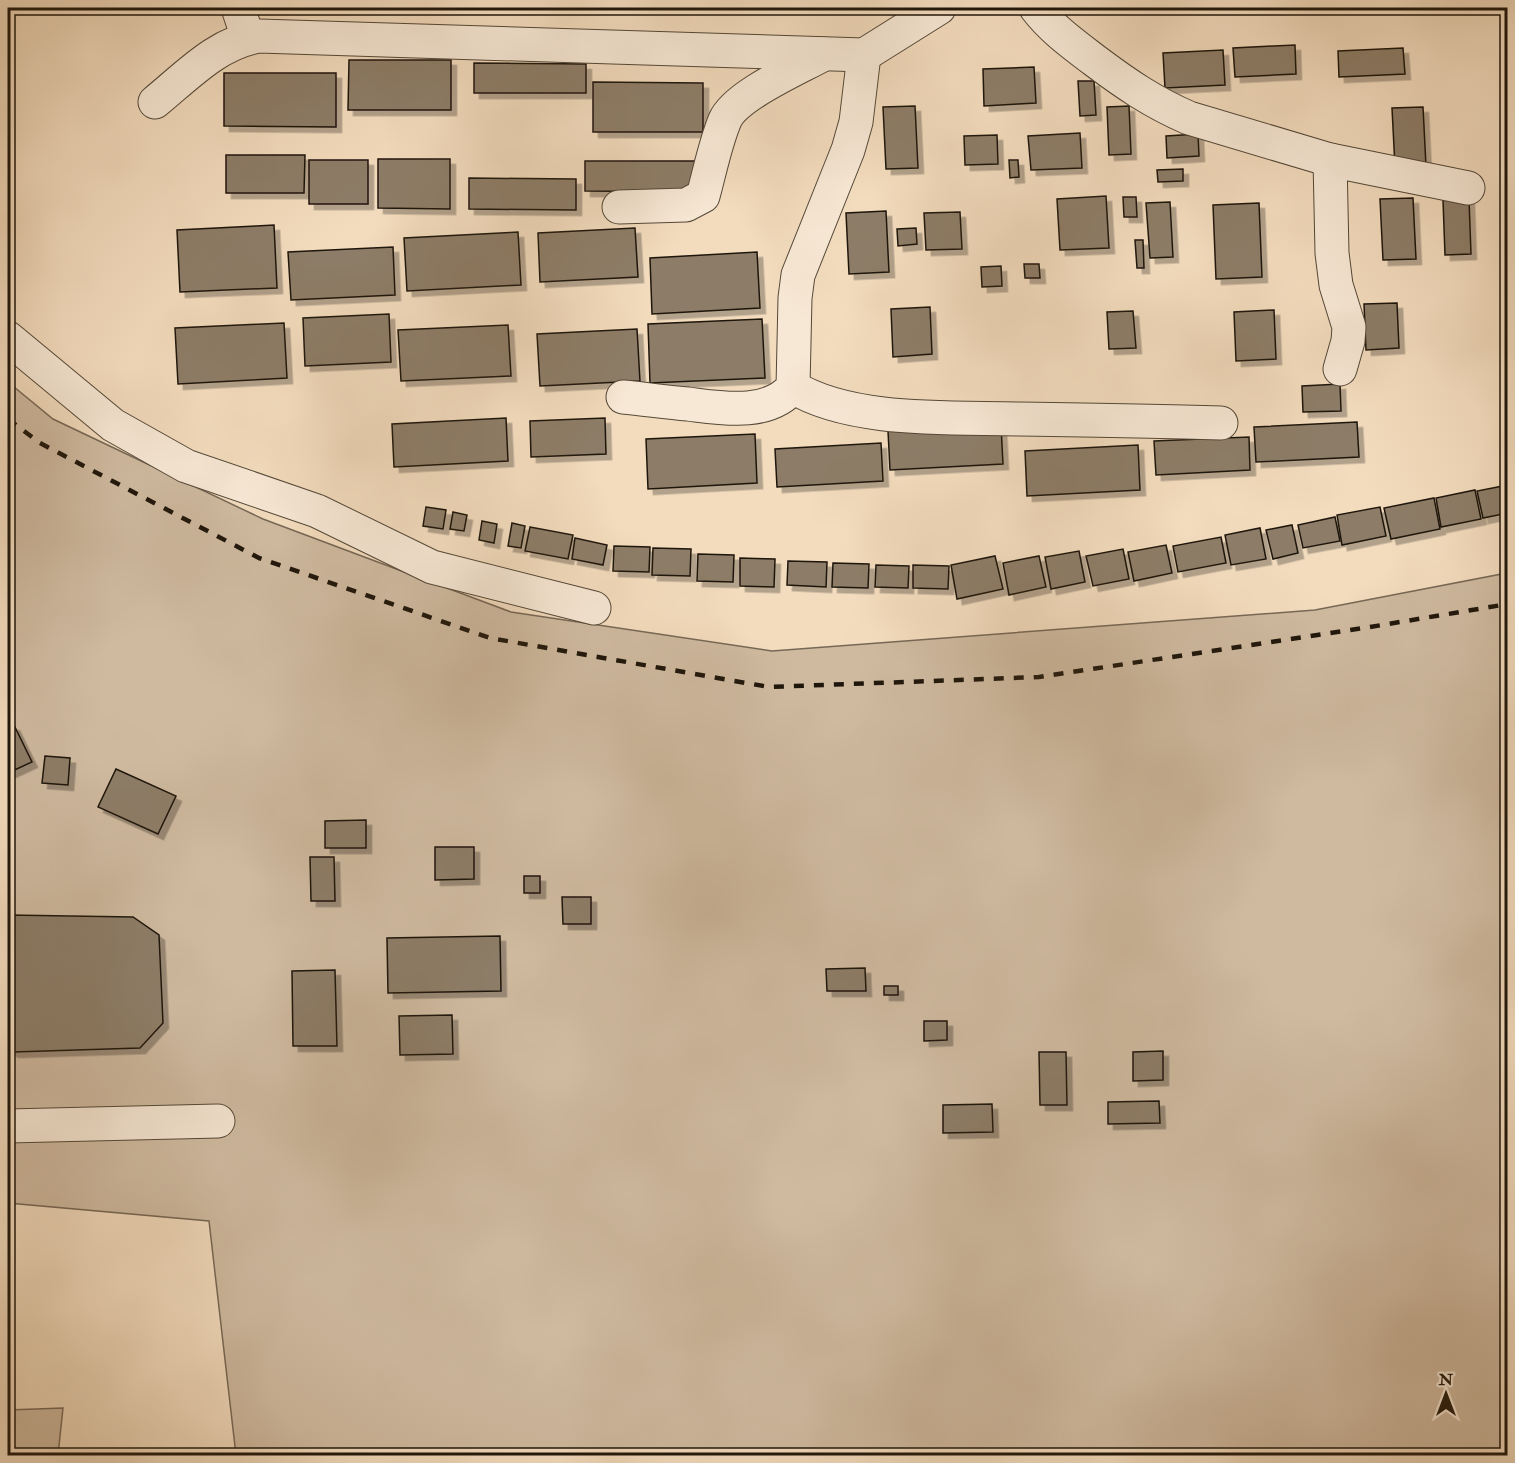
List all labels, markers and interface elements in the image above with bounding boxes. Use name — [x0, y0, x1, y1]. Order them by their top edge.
north arrow — [1416, 1364, 1476, 1424]
text: N — [1438, 1370, 1454, 1390]

